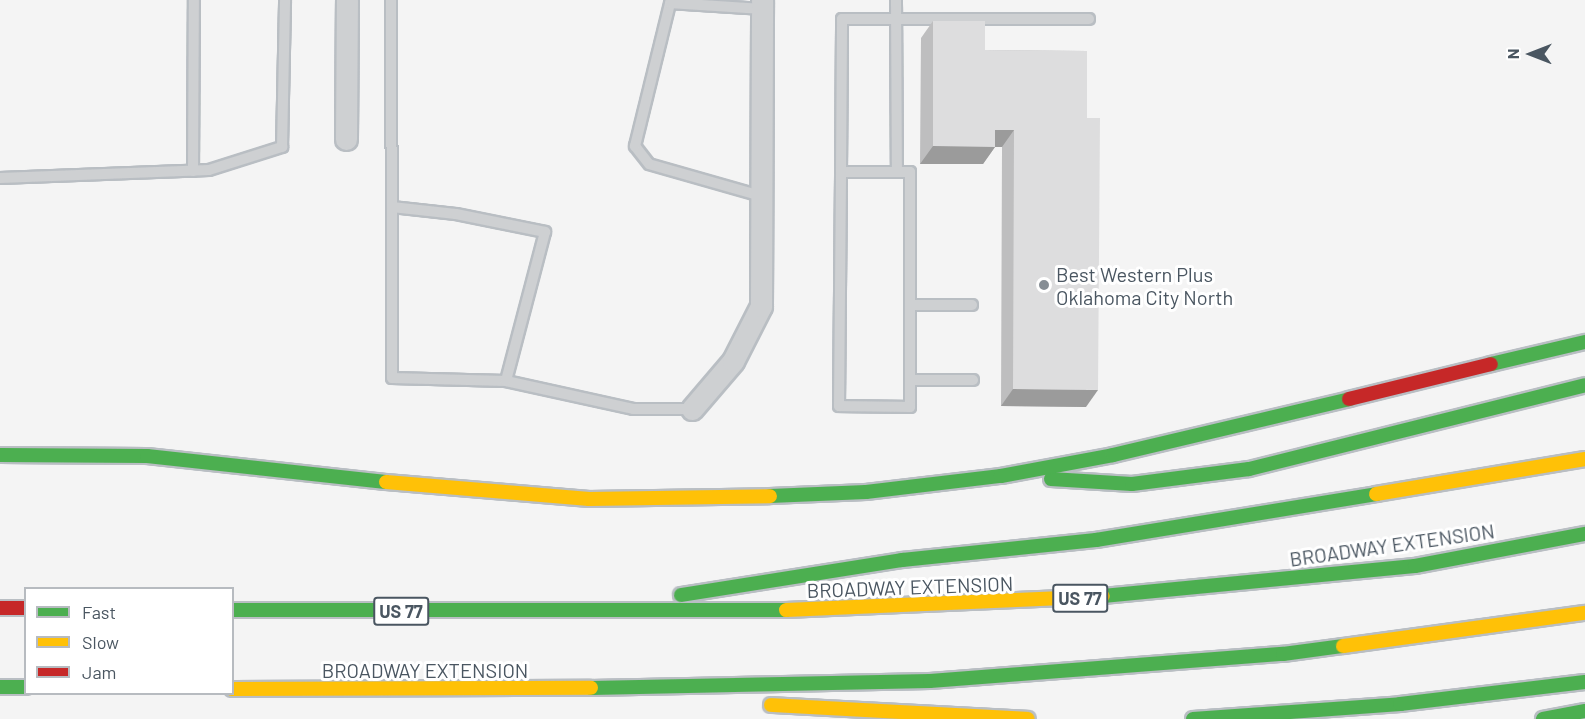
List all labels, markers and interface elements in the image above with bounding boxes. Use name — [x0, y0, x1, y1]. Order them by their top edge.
north arrow — [1501, 24, 1561, 84]
text: N — [1503, 49, 1522, 59]
place label: Best Western Plus Oklahoma City North — [1056, 262, 1233, 309]
marker: Best Western Plus Oklahoma City North — [1037, 278, 1051, 292]
street label: BROADWAY EXTENSION — [1288, 519, 1496, 571]
street label: BROADWAY EXTENSION — [806, 571, 1014, 603]
road number: US 77 — [1052, 583, 1108, 613]
legend — [24, 587, 234, 695]
road number: US 77 — [372, 596, 430, 626]
text: Fast — [82, 601, 116, 623]
text: Slow — [82, 631, 119, 653]
street label: BROADWAY EXTENSION — [322, 658, 528, 682]
text: Jam — [82, 661, 116, 683]

